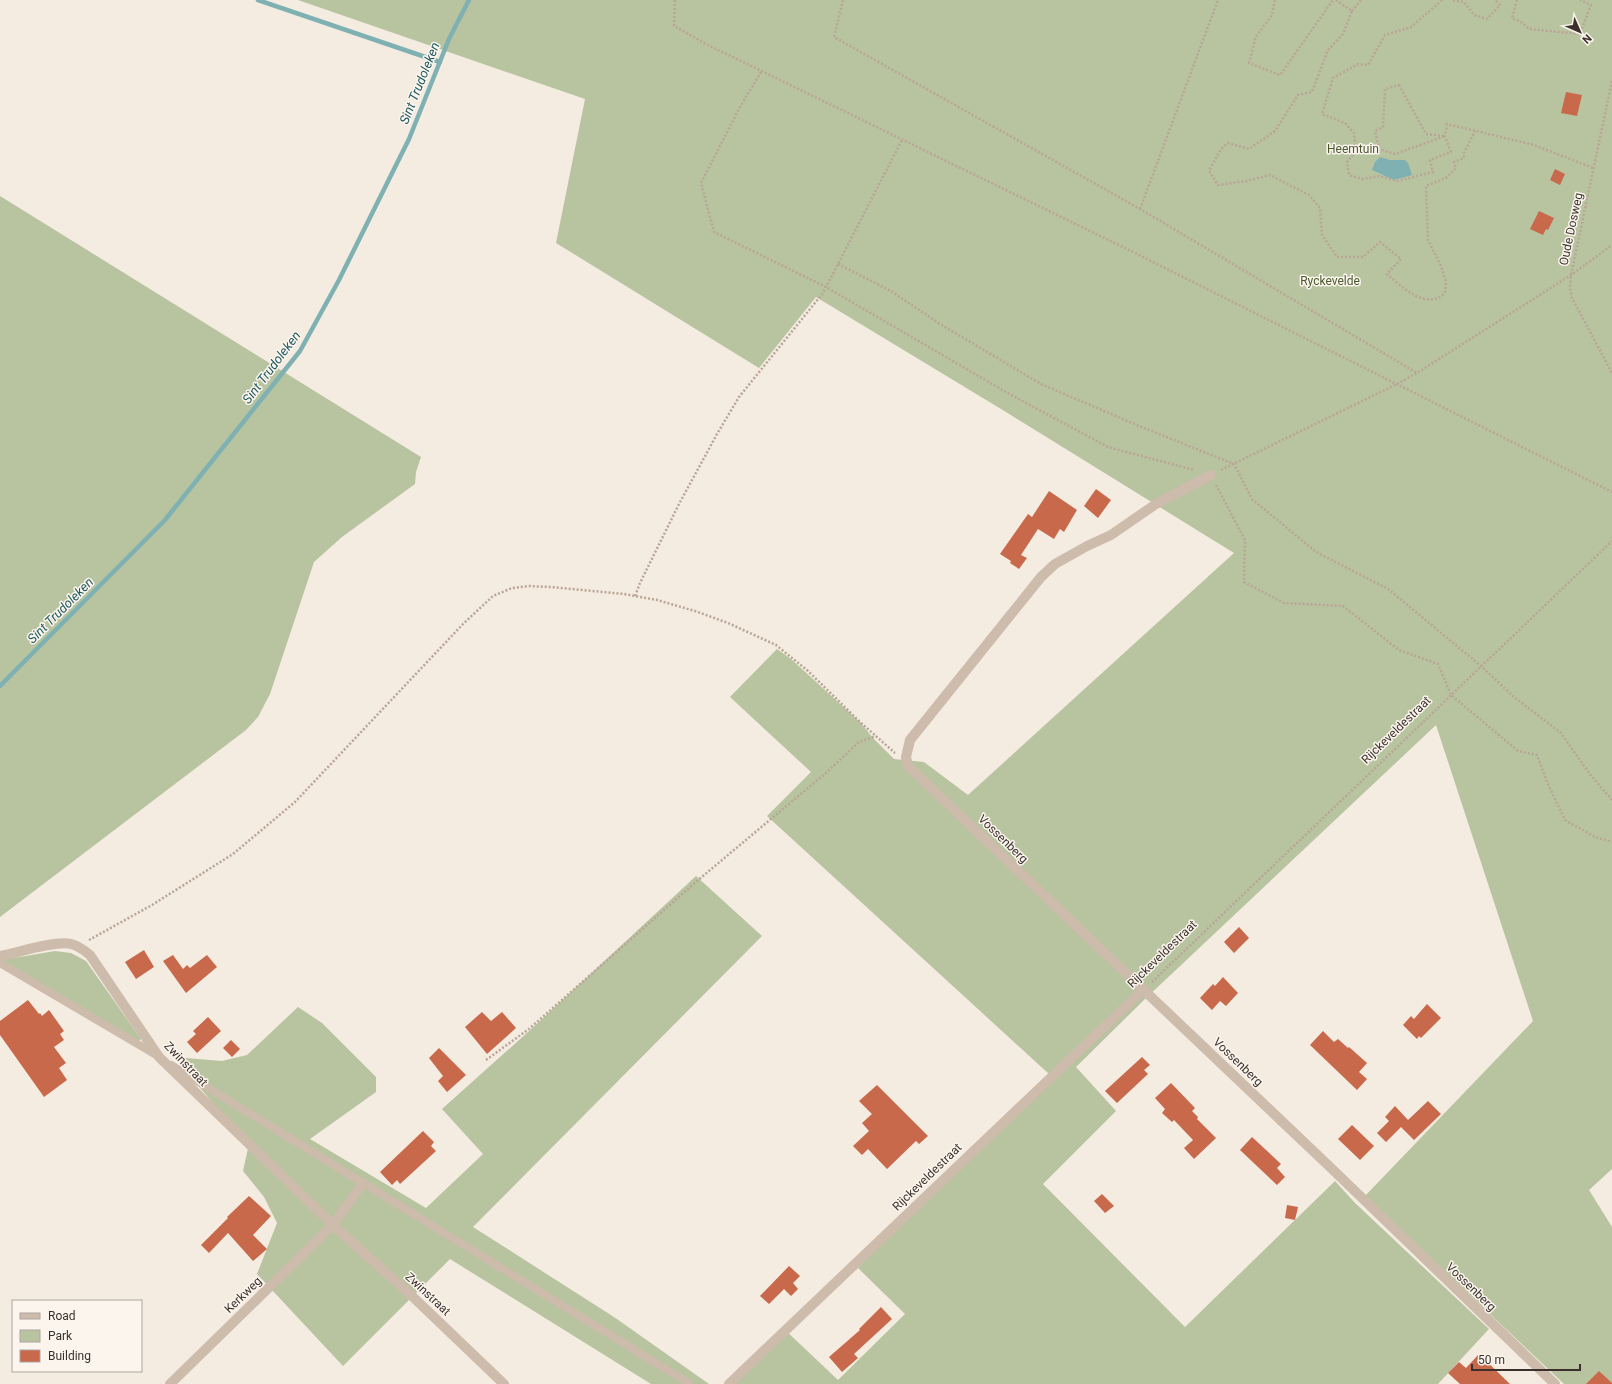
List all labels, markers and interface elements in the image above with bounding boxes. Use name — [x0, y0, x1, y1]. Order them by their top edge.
north arrow — [1560, 12, 1600, 52]
text: N — [1579, 31, 1594, 46]
water label: Sint Trudoleken — [396, 40, 443, 126]
park label: Heemtuin — [1327, 142, 1379, 156]
street label: Oude Dosweg — [1556, 191, 1586, 267]
park label: Ryckevelde — [1300, 274, 1360, 288]
water label: Sint Trudoleken — [239, 328, 304, 406]
water label: Sint Trudoleken — [24, 574, 96, 646]
street label: Rijckeveldestraat — [1358, 693, 1434, 767]
street label: Vossenberg — [975, 812, 1031, 866]
street label: Rijckeveldestraat — [1124, 917, 1200, 991]
street label: Vossenberg — [1210, 1035, 1266, 1089]
street label: Zwinstraat — [161, 1039, 211, 1089]
street label: Rijckeveldestraat — [889, 1140, 965, 1214]
street label: Vossenberg — [1443, 1260, 1499, 1314]
street label: Zwinstraat — [403, 1270, 453, 1318]
street label: Kerkweg — [222, 1274, 264, 1316]
legend — [12, 1300, 142, 1372]
text: Road — [48, 1309, 76, 1323]
text: Park — [48, 1329, 73, 1343]
scale bar — [1472, 1346, 1580, 1372]
text: Building — [48, 1349, 91, 1363]
text: 50 m — [1478, 1353, 1505, 1367]

